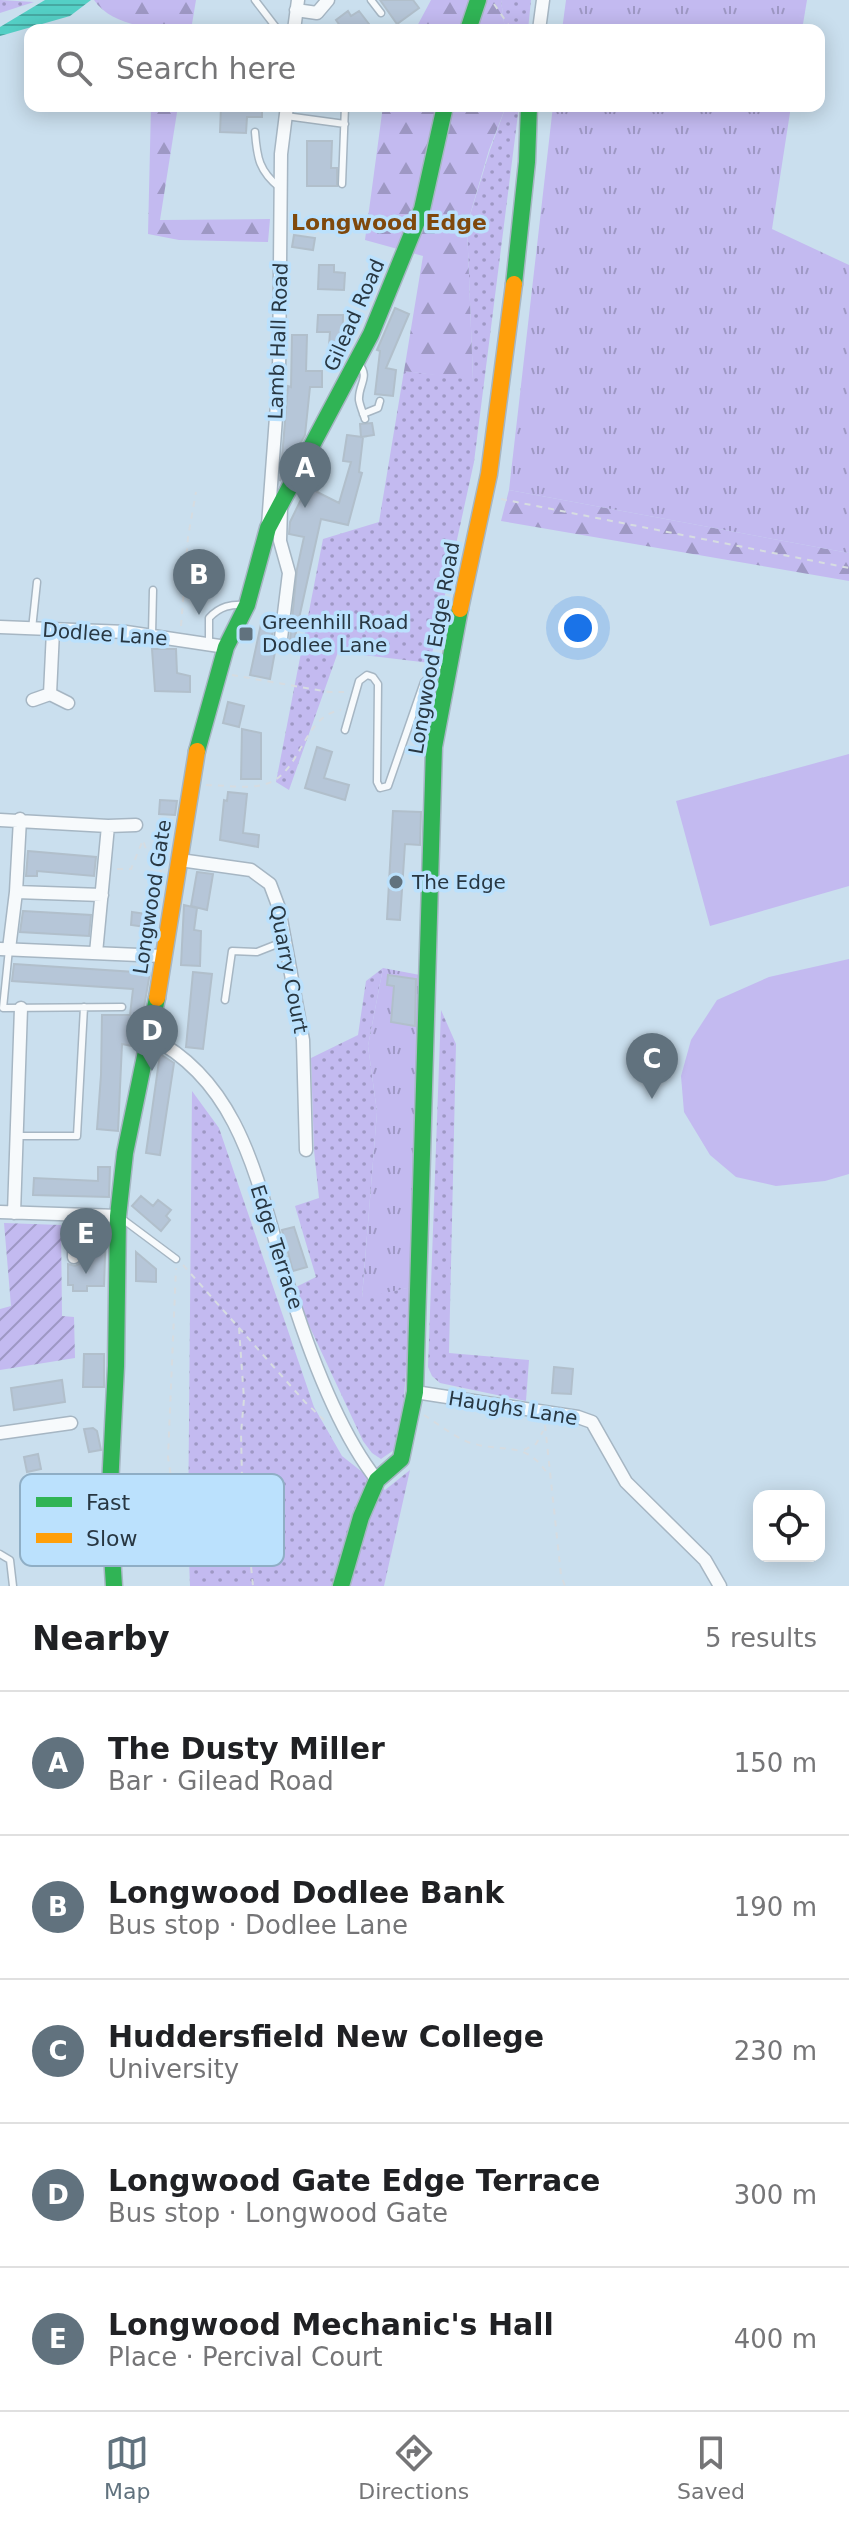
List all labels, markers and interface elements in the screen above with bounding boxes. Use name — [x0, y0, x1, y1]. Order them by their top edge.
search box — [24, 24, 825, 112]
icon: search — [52, 46, 96, 90]
text: Search here — [116, 51, 296, 86]
district label: Longwood Edge — [291, 210, 487, 235]
street label: Gilead Road — [319, 255, 389, 375]
street label: Lamb Hall Road — [263, 262, 293, 420]
pin: A — [279, 442, 331, 508]
street label: Longwood Edge Road — [404, 540, 464, 756]
pin: B — [173, 549, 225, 615]
your location — [558, 608, 598, 648]
place label: Greenhill Road Dodlee Lane — [262, 610, 408, 657]
street label: Dodlee Lane — [42, 618, 168, 650]
marker: Greenhill Road Dodlee Lane — [237, 625, 255, 643]
street label: Longwood Gate — [128, 818, 176, 976]
place label: The Edge — [411, 870, 506, 894]
marker: The Edge — [387, 873, 405, 891]
street label: Quarry Court — [265, 903, 313, 1035]
pin: D — [126, 1005, 178, 1071]
pin: C — [626, 1033, 678, 1099]
street label: Edge Terrace — [246, 1182, 308, 1312]
pin: E — [60, 1208, 112, 1274]
street label: Haughs Lane — [447, 1386, 579, 1430]
legend — [20, 1474, 284, 1566]
text: Fast — [86, 1490, 131, 1515]
map controls — [753, 1490, 825, 1562]
button: locate — [753, 1490, 825, 1562]
text: Slow — [86, 1526, 138, 1551]
text: Nearby — [32, 1618, 170, 1658]
text: 5 results — [705, 1623, 817, 1653]
text: The Dusty Miller — [108, 1731, 385, 1766]
text: A — [48, 1748, 68, 1778]
text: 150 m — [734, 1748, 817, 1778]
text: Bar · Gilead Road — [108, 1766, 334, 1796]
text: Longwood Dodlee Bank — [108, 1875, 504, 1910]
text: B — [48, 1892, 68, 1922]
text: 190 m — [734, 1892, 817, 1922]
text: Bus stop · Dodlee Lane — [108, 1910, 408, 1940]
text: Huddersfield New College — [108, 2019, 544, 2054]
text: C — [48, 2036, 68, 2066]
text: 230 m — [734, 2036, 817, 2066]
text: University — [108, 2054, 239, 2084]
text: Longwood Gate Edge Terrace — [108, 2163, 600, 2198]
text: D — [47, 2180, 69, 2210]
text: 300 m — [734, 2180, 817, 2210]
text: Bus stop · Longwood Gate — [108, 2198, 448, 2228]
text: Longwood Mechanic's Hall — [108, 2307, 554, 2342]
text: E — [49, 2324, 67, 2354]
text: 400 m — [734, 2324, 817, 2354]
text: Place · Percival Court — [108, 2342, 383, 2372]
tab: Map — [104, 2431, 150, 2504]
tab: Directions — [358, 2431, 469, 2504]
tab: Saved — [677, 2431, 745, 2504]

